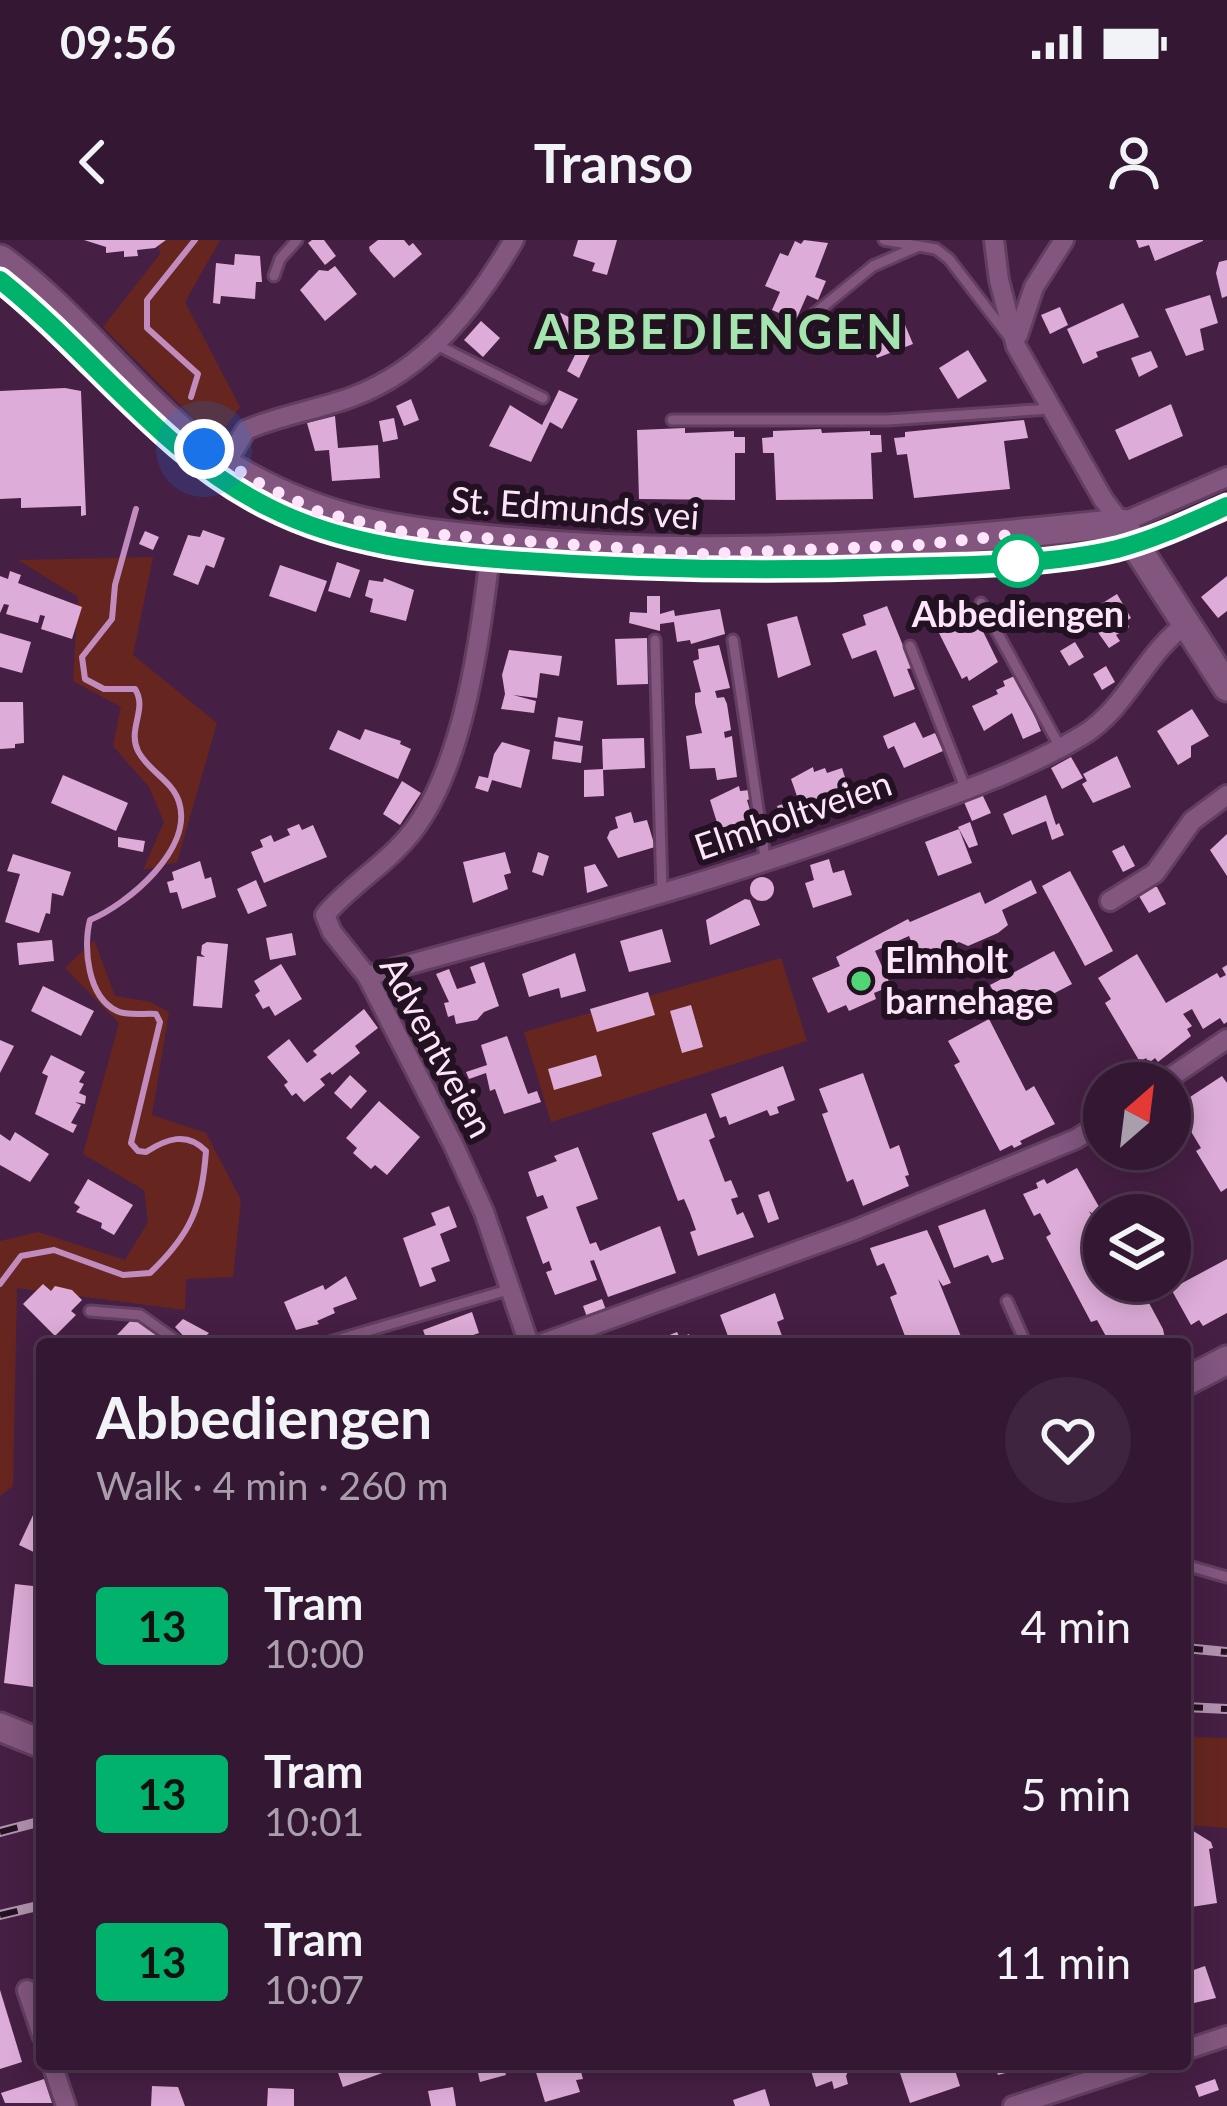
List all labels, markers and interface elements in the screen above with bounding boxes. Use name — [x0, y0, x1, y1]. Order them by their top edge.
text: 09:56 — [60, 15, 176, 69]
icon: back — [60, 129, 126, 195]
icon: person — [1101, 129, 1167, 195]
text: Transo — [534, 130, 693, 195]
district label: ABBEDIENGEN — [533, 302, 906, 359]
your location — [174, 419, 234, 479]
street label: St. Edmunds vei — [449, 476, 701, 538]
marker: Abbediengen — [993, 536, 1043, 586]
place label: Abbediengen — [911, 591, 1124, 635]
street label: Elmholtveien — [688, 760, 897, 868]
place label: Elmholt barnehage — [885, 937, 1053, 1022]
street label: Adventveien — [372, 948, 504, 1145]
marker: Elmholt barnehage — [848, 968, 874, 994]
north arrow — [1083, 1062, 1191, 1170]
map controls — [1083, 1062, 1191, 1302]
button: layers — [1083, 1194, 1191, 1302]
button: heart — [1005, 1377, 1131, 1503]
text: Abbediengen — [96, 1383, 432, 1451]
text: Walk · 4 min · 260 m — [96, 1462, 449, 1508]
text: Tram — [264, 1576, 363, 1630]
text: 4 min — [1020, 1599, 1131, 1653]
text: 13 — [138, 1601, 186, 1651]
text: 10:00 — [264, 1630, 364, 1676]
text: Tram — [264, 1744, 363, 1798]
text: 5 min — [1020, 1767, 1131, 1821]
text: 13 — [138, 1769, 186, 1819]
text: 10:01 — [264, 1798, 364, 1844]
text: Tram — [264, 1912, 363, 1966]
text: 11 min — [994, 1935, 1131, 1989]
text: 13 — [138, 1937, 186, 1987]
text: 10:07 — [264, 1966, 364, 2012]

